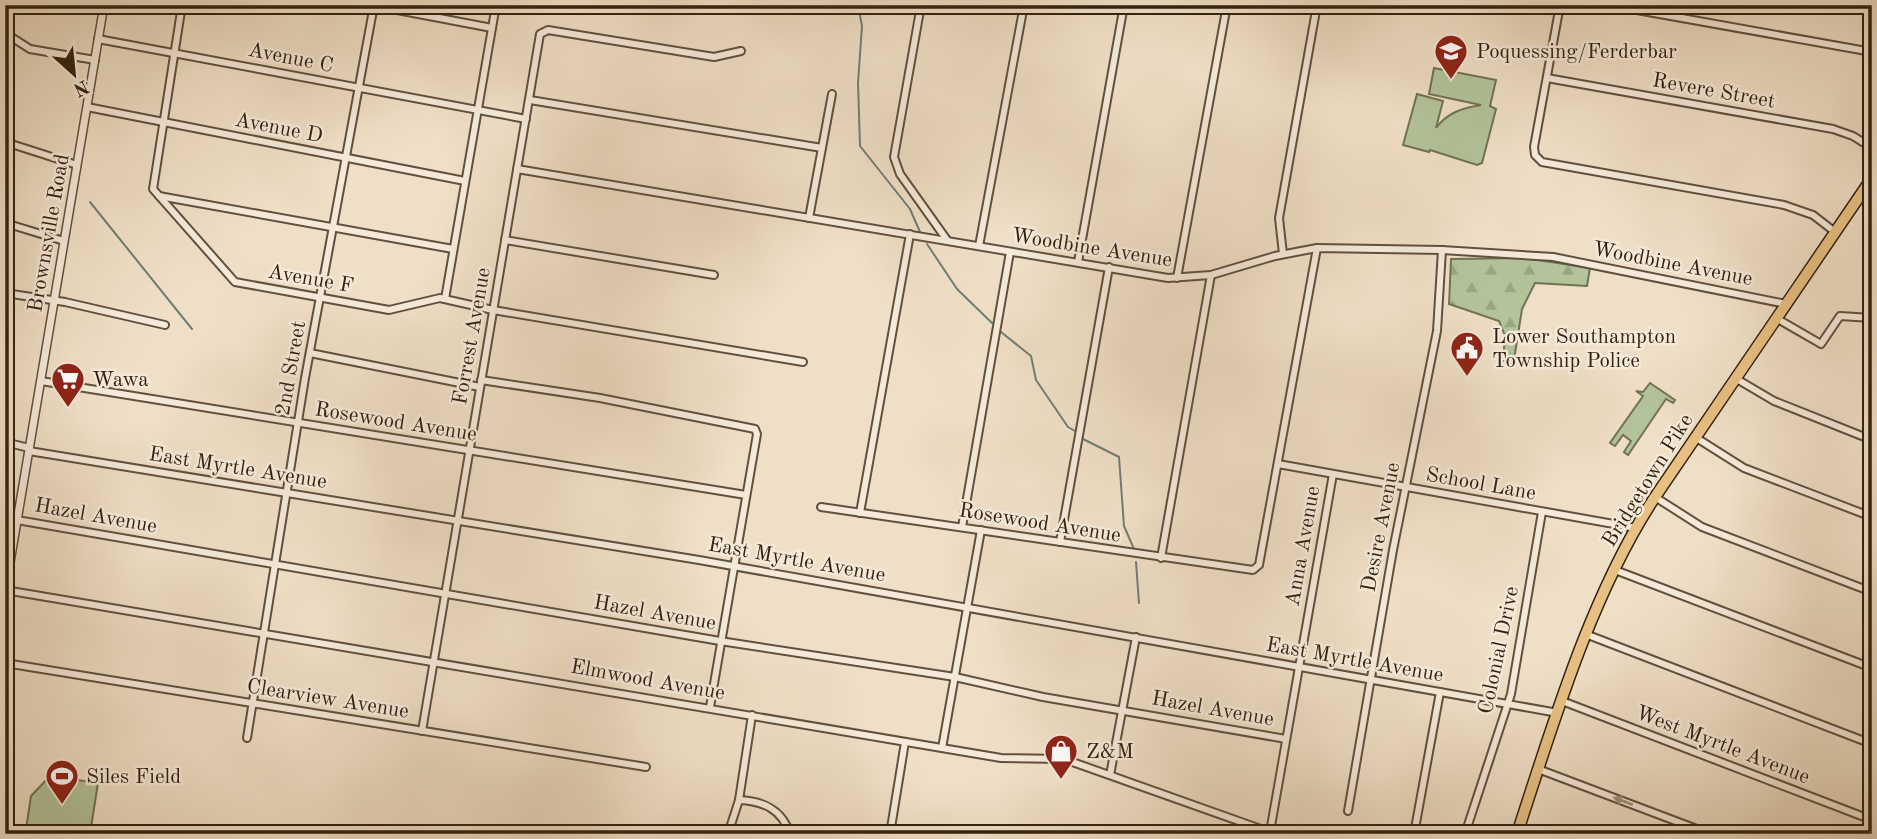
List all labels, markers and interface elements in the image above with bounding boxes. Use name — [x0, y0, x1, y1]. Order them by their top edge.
school or university icon: Poquessing/Ferderbar — [1432, 32, 1470, 81]
north arrow — [38, 38, 108, 108]
street label: Avenue C — [246, 40, 335, 77]
place label: Poquessing/Ferderbar — [1476, 42, 1677, 63]
street label: Revere Street — [1651, 70, 1777, 113]
text: N — [69, 75, 91, 99]
street label: Avenue D — [233, 110, 324, 147]
street label: Brownsville Road — [25, 152, 74, 314]
street label: Woodbine Avenue — [1010, 225, 1174, 272]
street label: Woodbine Avenue — [1591, 239, 1754, 290]
street label: Avenue F — [266, 262, 355, 297]
street label: Forrest Avenue — [450, 266, 495, 407]
street label: 2nd Street — [273, 319, 310, 417]
place label: Lower Southampton Township Police — [1492, 327, 1676, 372]
public building icon: Lower Southampton Township Police — [1448, 329, 1486, 378]
supermarket icon: Wawa — [49, 360, 87, 409]
place label: Wawa — [92, 370, 149, 391]
street label: Rosewood Avenue — [313, 399, 478, 446]
street label: Bridgetown Pike — [1599, 411, 1698, 551]
street label: East Myrtle Avenue — [147, 444, 328, 493]
street label: Desire Avenue — [1359, 461, 1404, 594]
street label: School Lane — [1424, 464, 1537, 504]
street label: Anna Avenue — [1283, 485, 1324, 608]
street label: Hazel Avenue — [33, 495, 159, 538]
street label: Rosewood Avenue — [957, 500, 1122, 547]
street label: East Myrtle Avenue — [706, 535, 887, 586]
street label: Colonial Drive — [1476, 585, 1523, 716]
street label: Hazel Avenue — [592, 592, 718, 635]
street label: East Myrtle Avenue — [1264, 635, 1445, 686]
street label: Elmwood Avenue — [569, 657, 727, 704]
street label: Clearview Avenue — [245, 676, 410, 723]
street label: Hazel Avenue — [1150, 688, 1276, 731]
street label: West Myrtle Avenue — [1632, 702, 1813, 788]
shop icon: Z&M — [1042, 732, 1080, 781]
place label: Z&M — [1086, 742, 1134, 763]
sports icon: Siles Field — [43, 757, 81, 806]
place label: Siles Field — [86, 767, 181, 788]
one-way arrow — [1612, 796, 1633, 807]

